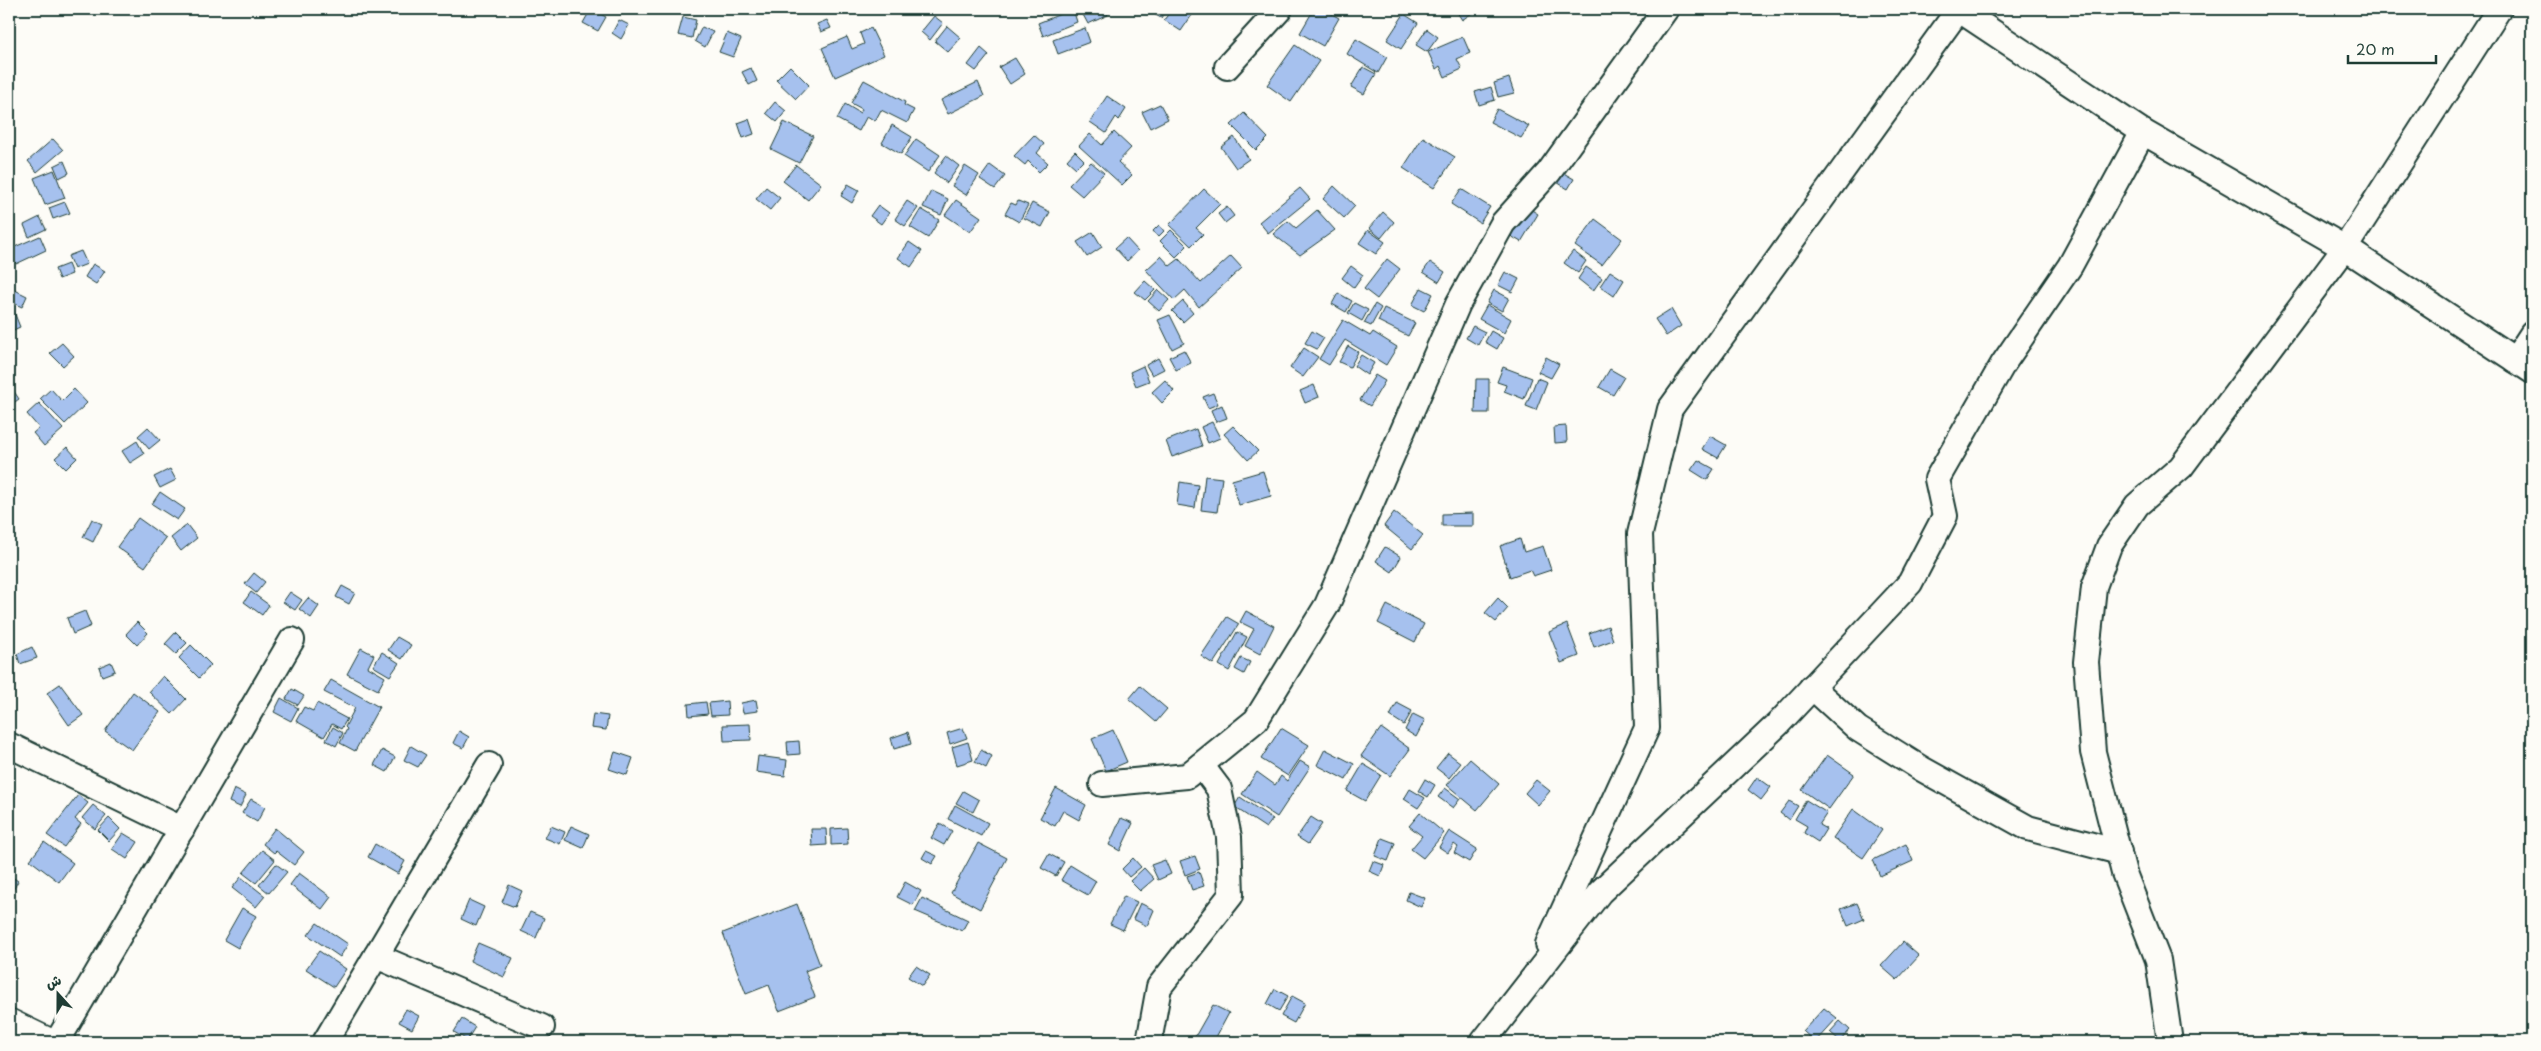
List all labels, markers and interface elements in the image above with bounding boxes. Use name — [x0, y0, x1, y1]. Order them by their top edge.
scale bar — [2348, 32, 2436, 64]
text: 20 m — [2356, 37, 2395, 60]
north arrow — [32, 968, 82, 1018]
text: ش — [42, 969, 64, 994]

